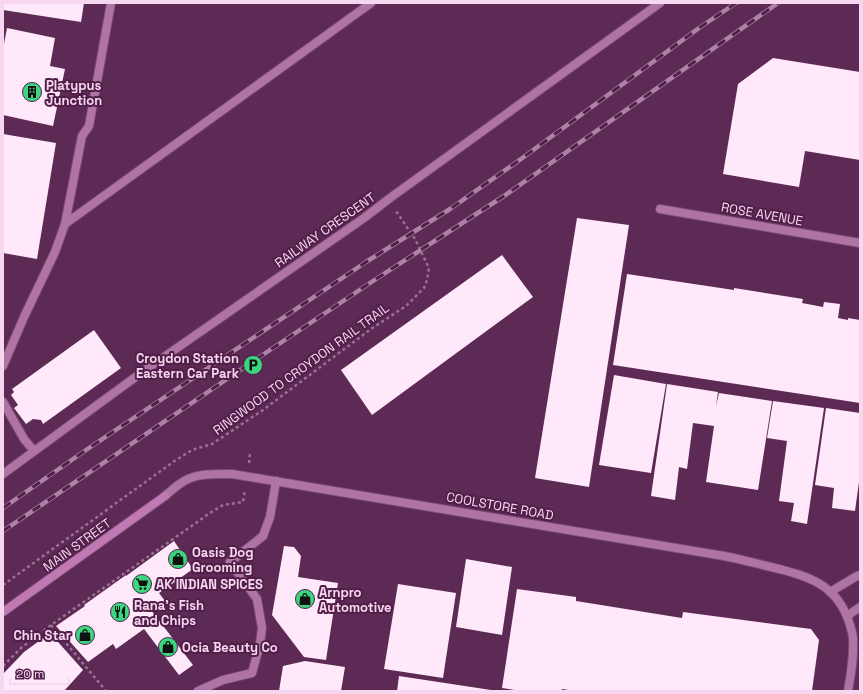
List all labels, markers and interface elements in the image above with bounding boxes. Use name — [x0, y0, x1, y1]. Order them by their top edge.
place label: Platypus Junction — [46, 77, 102, 109]
building icon: Platypus Junction — [21, 81, 43, 103]
street label: RAILWAY CRESCENT — [271, 189, 379, 271]
street label: ROSE AVENUE — [720, 198, 804, 230]
street label: RINGWOOD TO CROYDON RAIL TRAIL — [210, 299, 392, 439]
place label: Croydon Station Eastern Car Park — [136, 350, 240, 382]
parking icon: Croydon Station Eastern Car Park — [242, 354, 264, 376]
street label: COOLSTORE ROAD — [445, 488, 555, 524]
street label: MAIN STREET — [40, 514, 115, 575]
place label: Oasis Dog Grooming — [192, 544, 254, 576]
shop icon: Oasis Dog Grooming — [167, 548, 189, 570]
supermarket icon: AK INDIAN SPICES — [131, 573, 153, 595]
place label: AK INDIAN SPICES — [156, 576, 263, 593]
place label: Arnpro Automotive — [319, 584, 392, 616]
shop icon: Arnpro Automotive — [294, 588, 316, 610]
place label: Rana's Fish and Chips — [134, 597, 204, 629]
restaurant icon: Rana's Fish and Chips — [109, 601, 131, 623]
shop icon: Chin Star — [74, 624, 96, 646]
place label: Chin Star — [13, 627, 71, 644]
shop icon: Ocia Beauty Co — [157, 636, 179, 658]
place label: Ocia Beauty Co — [182, 639, 278, 656]
scale bar — [10, 660, 69, 686]
text: 20 m — [16, 666, 44, 682]

